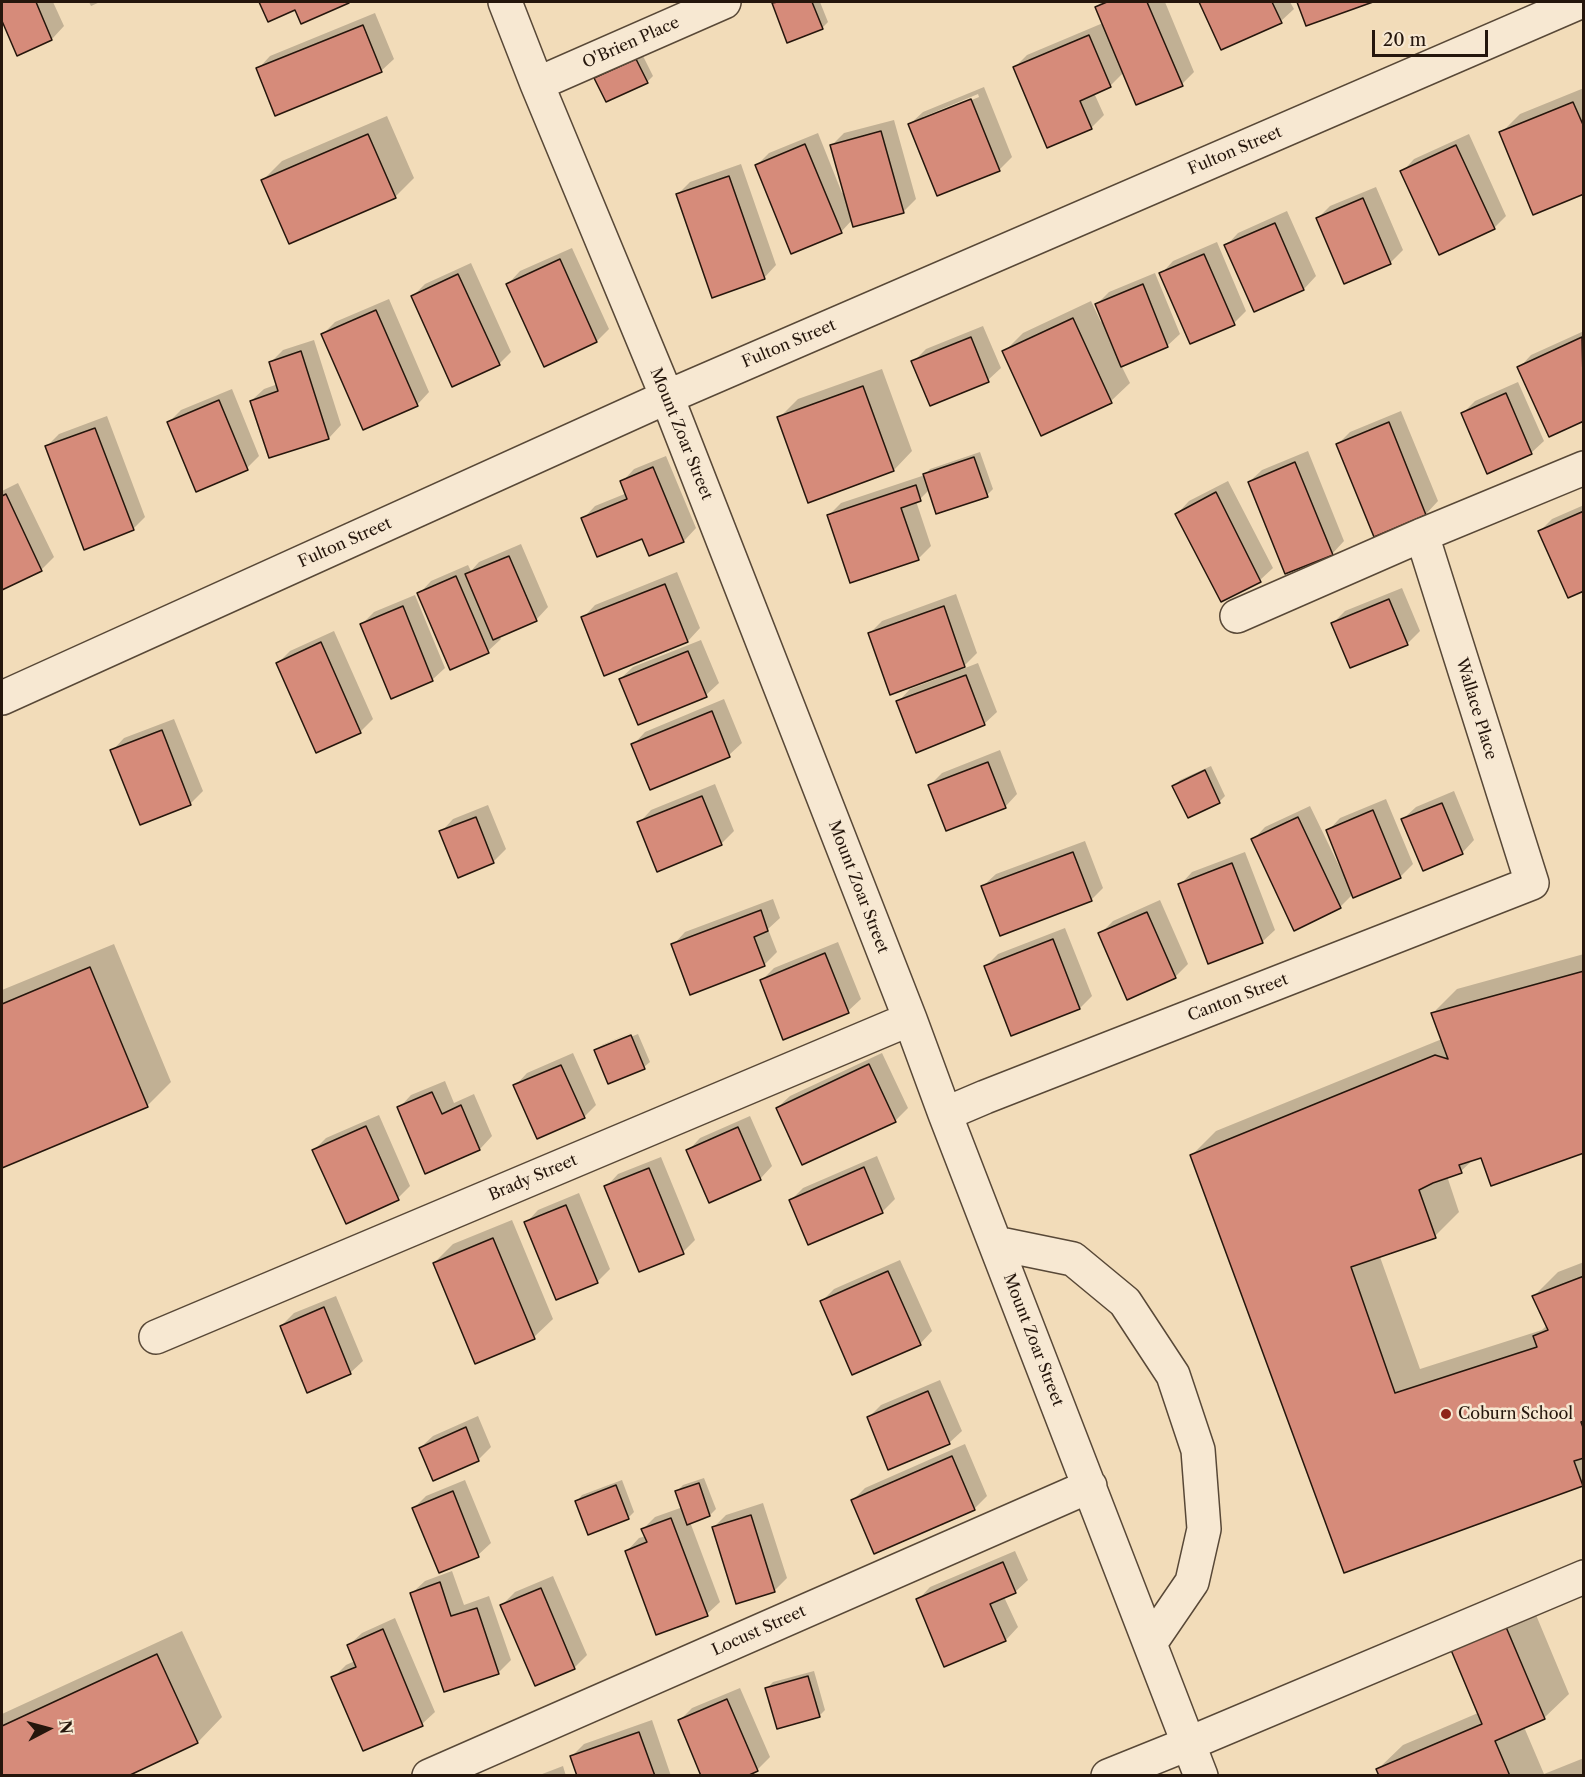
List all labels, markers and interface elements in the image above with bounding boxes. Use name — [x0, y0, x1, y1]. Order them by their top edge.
street label: O'Brien Place — [580, 13, 682, 73]
scale bar — [1375, 18, 1490, 56]
text: 20 m — [1383, 29, 1426, 51]
street label: Fulton Street — [1185, 123, 1285, 179]
street label: Fulton Street — [739, 316, 839, 372]
street label: Mount Zoar Street — [646, 365, 716, 503]
street label: Fulton Street — [295, 514, 395, 572]
street label: Wallace Place — [1451, 656, 1501, 762]
street label: Mount Zoar Street — [824, 818, 892, 956]
street label: Canton Street — [1185, 970, 1291, 1026]
street label: Brady Street — [486, 1151, 580, 1205]
street label: Mount Zoar Street — [999, 1271, 1067, 1409]
place label: Coburn School — [1458, 1404, 1573, 1424]
marker: Coburn School — [1439, 1407, 1453, 1421]
street label: Locust Street — [709, 1602, 809, 1660]
north arrow — [18, 1699, 78, 1759]
text: N — [55, 1719, 77, 1735]

